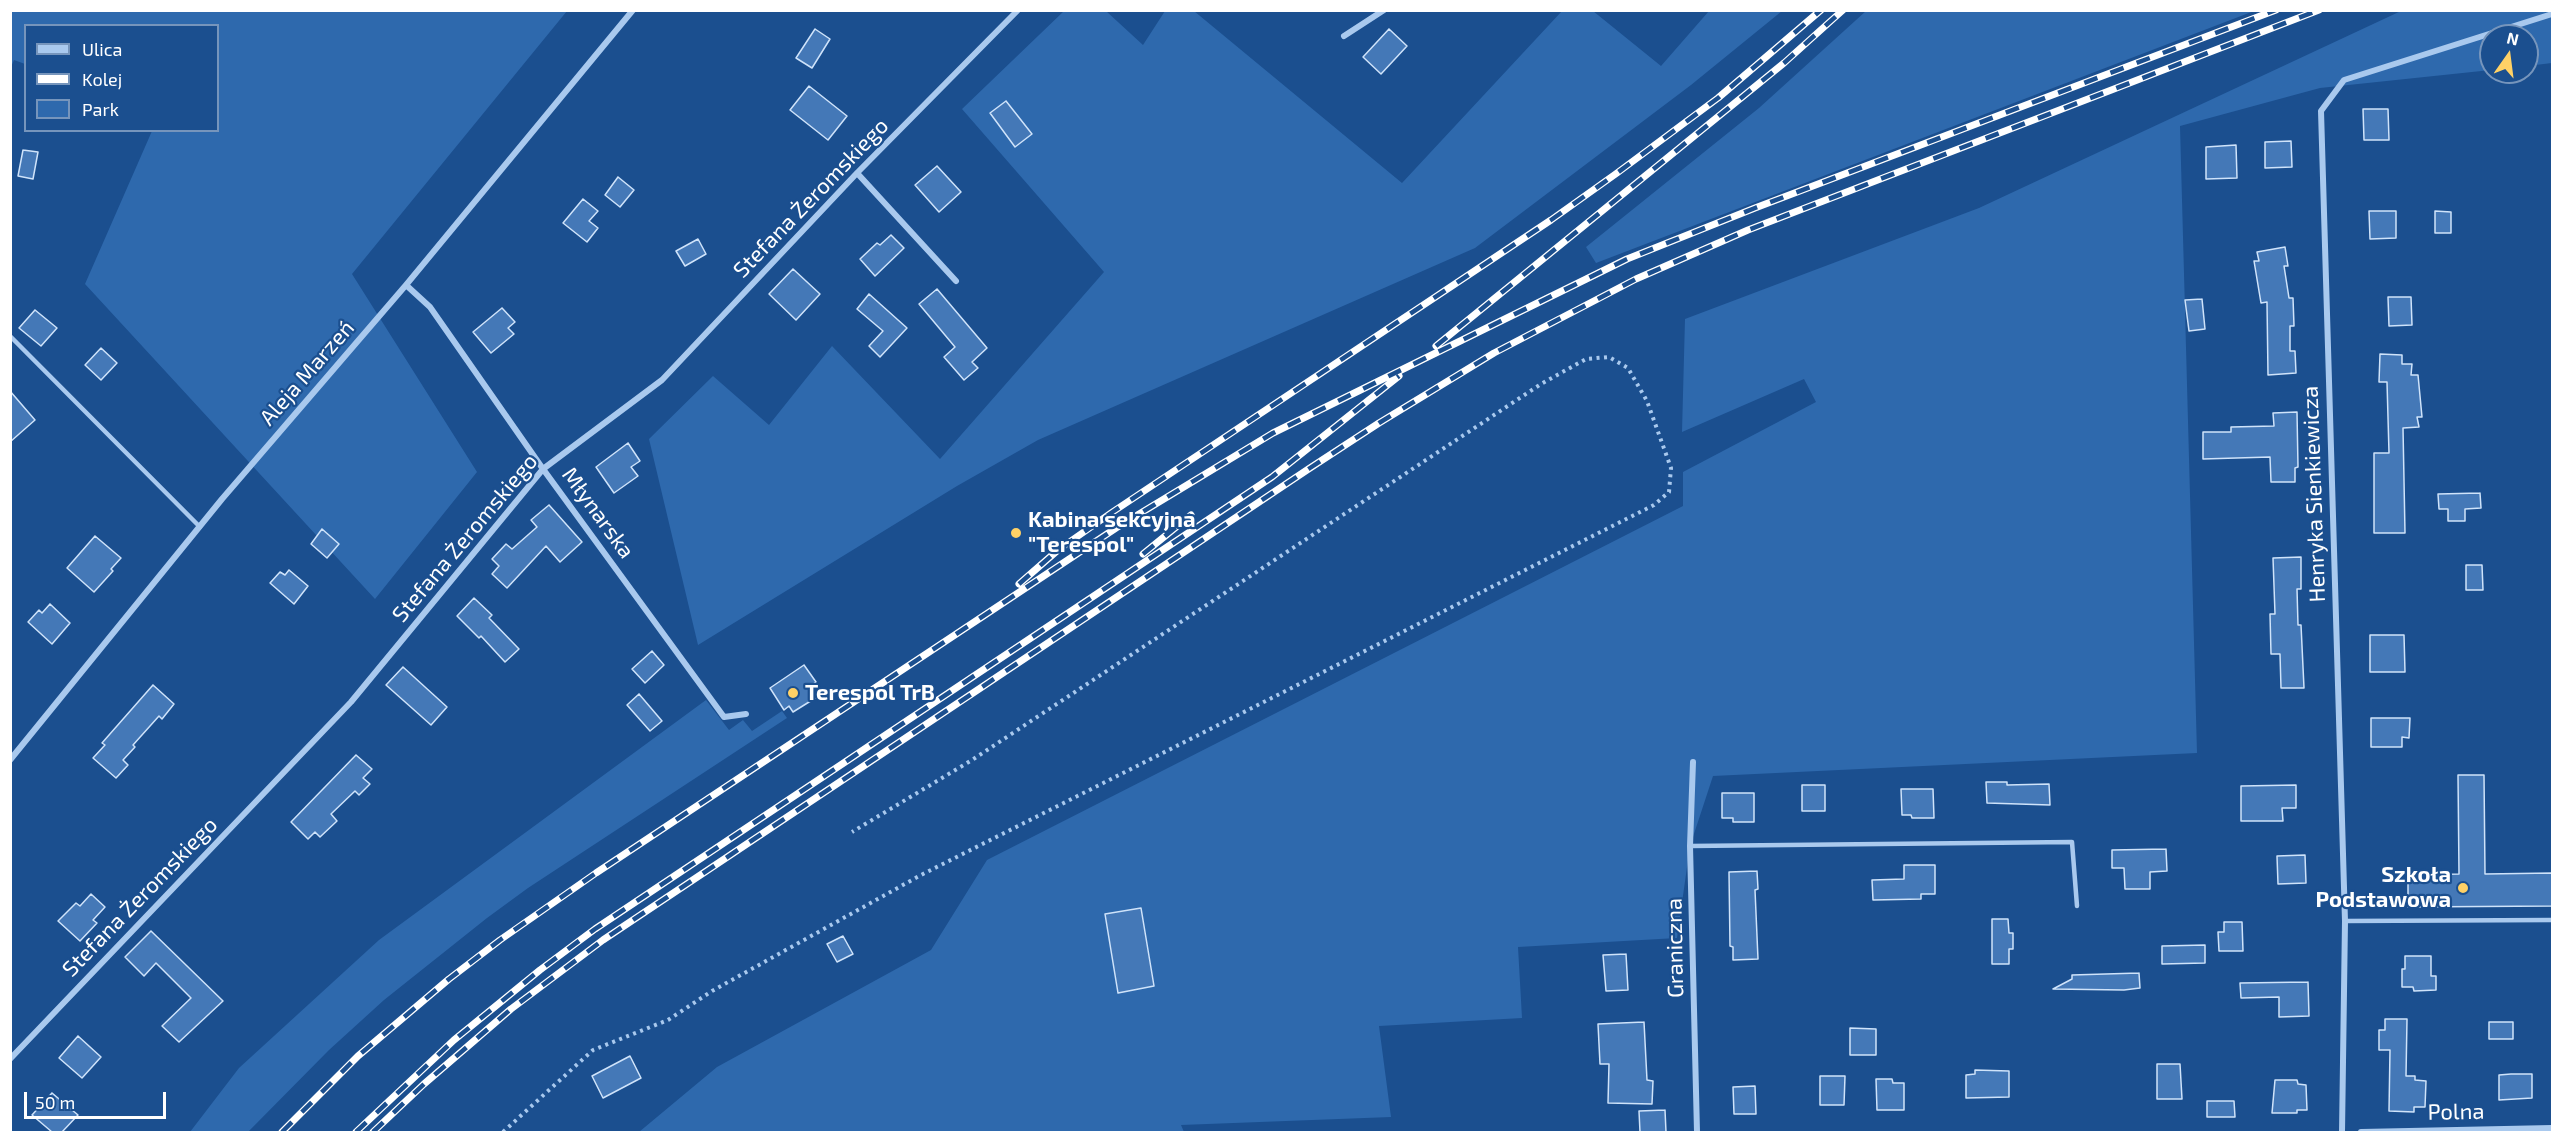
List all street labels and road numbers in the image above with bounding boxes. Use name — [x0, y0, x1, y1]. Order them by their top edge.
street label: Stefana Żeromskiego — [728, 113, 894, 283]
street label: Aleja Marzeń — [254, 315, 360, 431]
street label: Henryka Sienkiewicza — [2297, 385, 2331, 603]
street label: Stefana Żeromskiego — [387, 449, 543, 627]
street label: Młynarska — [556, 462, 640, 564]
street label: Stefana Żeromskiego — [57, 812, 223, 982]
street label: Graniczna — [1661, 898, 1689, 998]
street label: Polna — [2427, 1098, 2485, 1126]

